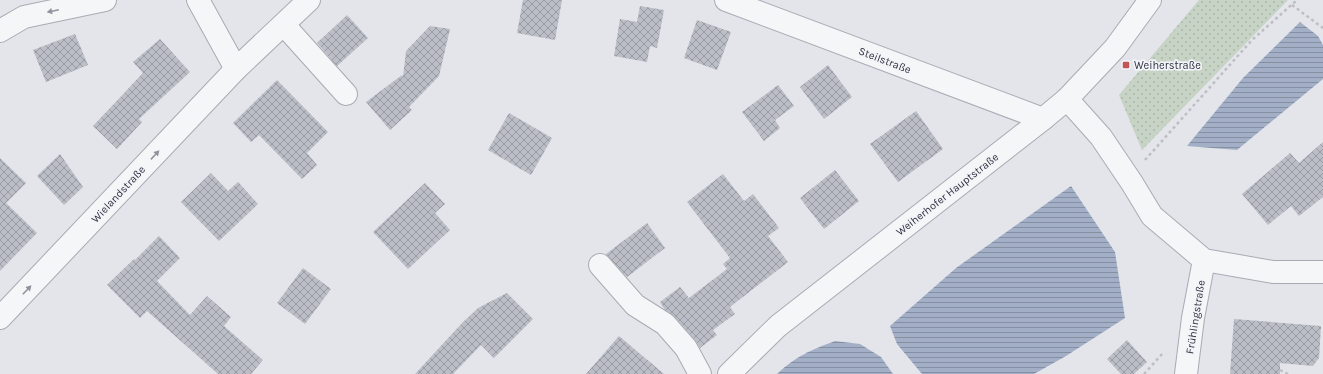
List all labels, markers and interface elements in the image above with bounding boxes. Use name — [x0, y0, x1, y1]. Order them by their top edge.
one-way arrow — [47, 9, 59, 15]
street label: Steilstraße — [857, 45, 913, 77]
place label: Weiherstraße — [1134, 59, 1201, 72]
marker: Weiherstraße — [1121, 60, 1131, 70]
one-way arrow — [150, 150, 159, 160]
street label: Weiherhofer Hauptstraße — [894, 150, 1001, 238]
street label: Wielandstraße — [89, 163, 148, 226]
street label: Frühlingstraße — [1183, 279, 1208, 355]
one-way arrow — [22, 285, 32, 295]

